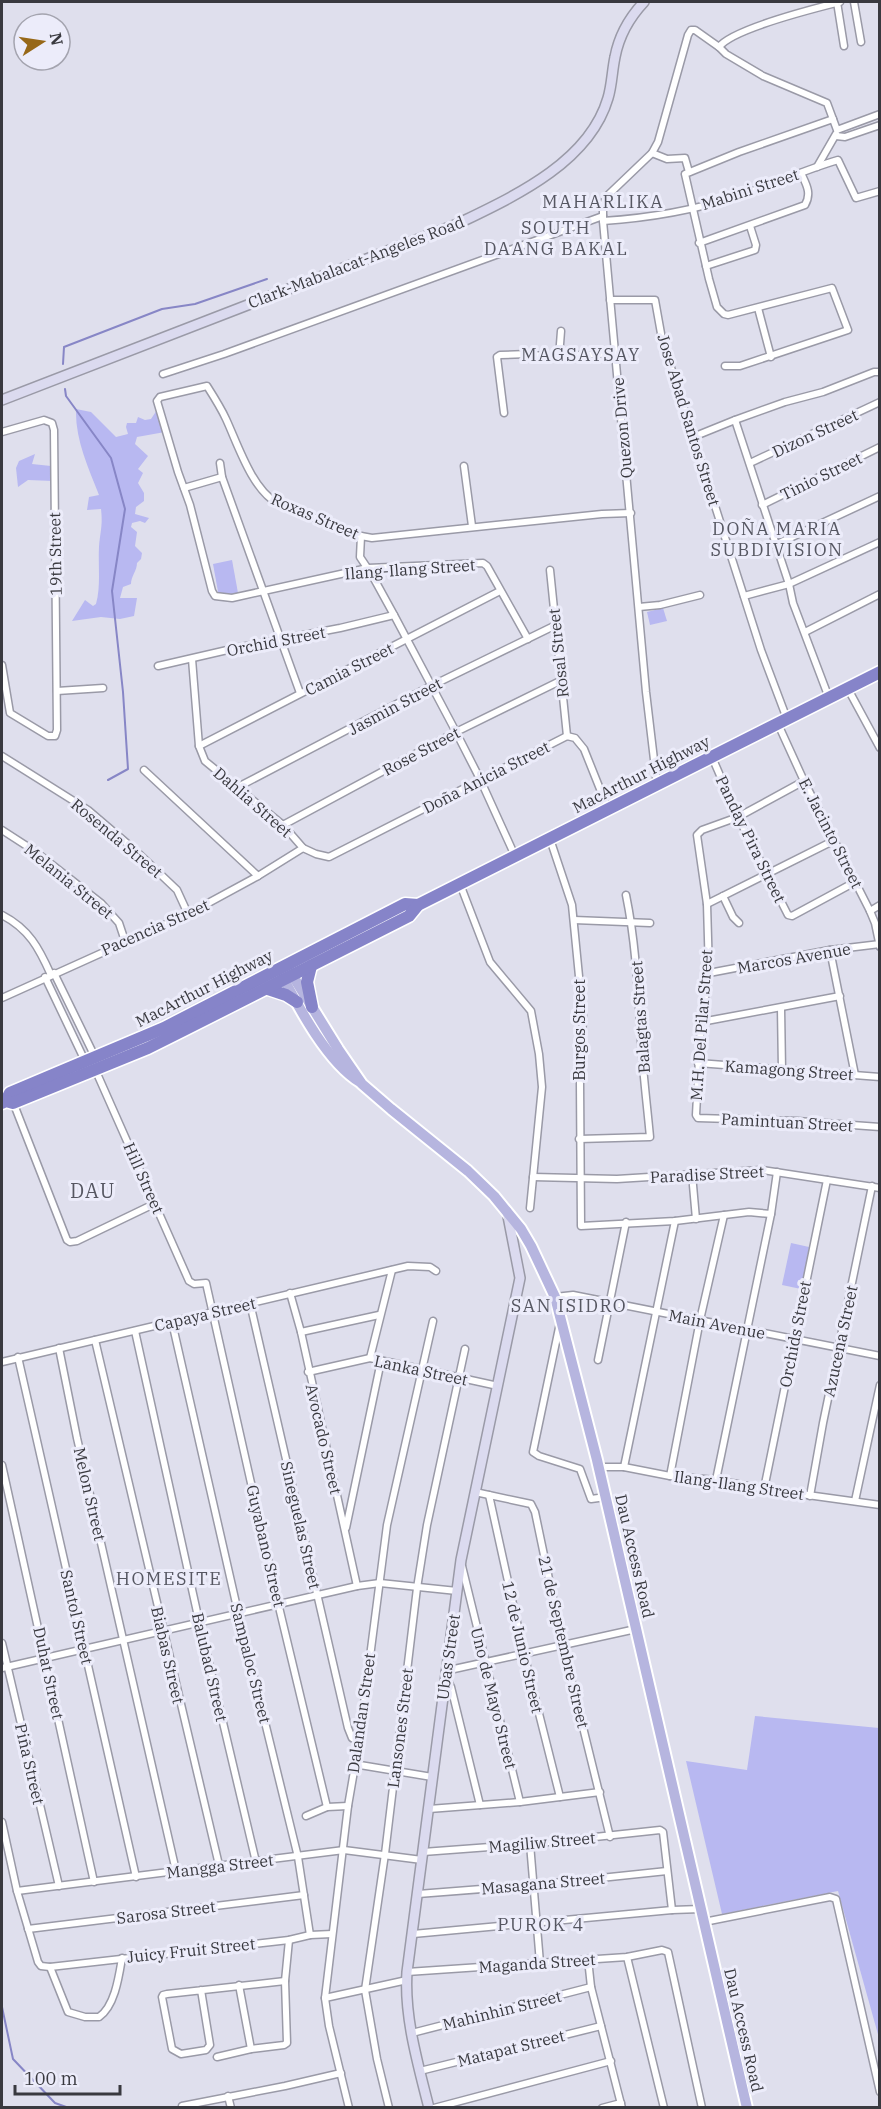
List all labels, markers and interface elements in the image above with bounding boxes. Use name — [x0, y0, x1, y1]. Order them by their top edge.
north arrow — [12, 12, 72, 72]
text: N — [46, 31, 68, 47]
street label: Mabini Street — [699, 164, 801, 214]
district label: MAHARLIKA — [542, 190, 664, 213]
street label: Clark-Mabalacat-Angeles Road — [245, 211, 467, 313]
district label: SOUTH DAANG BAKAL — [484, 216, 628, 260]
street label: Jose Abad Santos Street — [653, 332, 725, 509]
district label: MAGSAYSAY — [521, 343, 641, 366]
street label: Quezon Drive — [608, 377, 636, 479]
street label: Dizon Street — [769, 404, 861, 462]
street label: Tinio Street — [777, 447, 865, 504]
street label: Roxas Street — [268, 489, 362, 544]
street label: 19th Street — [44, 512, 66, 596]
district label: DOÑA MARIA SUBDIVISION — [710, 517, 844, 561]
street label: Ilang-Ilang Street — [344, 554, 476, 584]
street label: Rosal Street — [543, 607, 573, 699]
street label: Orchid Street — [225, 622, 327, 660]
street label: Camia Street — [301, 638, 397, 700]
street label: Jasmin Street — [345, 673, 445, 739]
street label: Rose Street — [379, 722, 463, 780]
street label: MacArthur Highway — [569, 731, 713, 817]
street label: Doña Anicia Street — [419, 736, 553, 818]
street label: Dahlia Street — [210, 763, 297, 842]
street label: Panday Pira Street — [712, 772, 791, 906]
street label: E. Jacinto Street — [795, 775, 868, 892]
street label: Rosenda Street — [67, 794, 167, 882]
street label: Melania Street — [20, 839, 118, 923]
street label: Pacencia Street — [98, 894, 212, 960]
street label: Marcos Avenue — [736, 938, 852, 978]
street label: MacArthur Highway — [132, 945, 276, 1031]
street label: M.H. Del Pilar Street — [686, 948, 716, 1101]
street label: Balagtas Street — [626, 960, 654, 1074]
street label: Burgos Street — [569, 979, 589, 1081]
street label: Kamagong Street — [724, 1056, 854, 1084]
street label: Pamintuan Street — [720, 1109, 854, 1135]
street label: Hill Street — [119, 1139, 169, 1217]
street label: Paradise Street — [649, 1161, 765, 1187]
district label: DAU — [70, 1177, 116, 1204]
street label: Orchids Street — [775, 1279, 815, 1389]
street label: Azucena Street — [818, 1283, 862, 1399]
street label: Capaya Street — [152, 1293, 258, 1335]
district label: SAN ISIDRO — [511, 1294, 627, 1317]
street label: Main Avenue — [667, 1305, 767, 1343]
street label: Lanka Street — [372, 1350, 470, 1390]
street label: Avocado Street — [302, 1382, 346, 1496]
street label: Melon Street — [70, 1445, 111, 1543]
street label: Sineguelas Street — [277, 1459, 325, 1591]
street label: Ilang-Ilang Street — [673, 1466, 806, 1504]
street label: Guyabano Street — [242, 1483, 290, 1609]
street label: Dau Access Road — [611, 1492, 659, 1620]
street label: 21 de Septembre Street — [534, 1554, 594, 1730]
district label: HOMESITE — [116, 1567, 222, 1590]
street label: Santol Street — [56, 1568, 98, 1667]
street label: 12 de Junio Street — [498, 1579, 548, 1715]
street label: Sampaloc Street — [226, 1601, 276, 1725]
street label: Biabas Street — [147, 1604, 189, 1706]
street label: Balubad Street — [188, 1611, 232, 1724]
street label: Ubas Street — [432, 1612, 464, 1701]
street label: Duhat Street — [29, 1625, 69, 1721]
street label: Uno de Mayo Street — [467, 1625, 521, 1771]
street label: Dalandan Street — [343, 1651, 379, 1774]
street label: Lansones Street — [383, 1667, 417, 1789]
street label: Piña Street — [11, 1721, 49, 1807]
street label: Magiliw Street — [488, 1827, 597, 1857]
street label: Mangga Street — [165, 1849, 275, 1882]
street label: Masagana Street — [480, 1868, 606, 1898]
street label: Sarosa Street — [115, 1896, 217, 1928]
district label: PUROK 4 — [497, 1913, 585, 1936]
street label: Juicy Fruit Street — [126, 1933, 257, 1967]
street label: Maganda Street — [478, 1949, 597, 1977]
street label: Dau Access Road — [720, 1966, 768, 2094]
street label: Mahinhin Street — [440, 1985, 564, 2034]
street label: Matapat Street — [455, 2025, 567, 2071]
scale bar — [15, 2058, 120, 2096]
text: 100 m — [24, 2067, 78, 2090]

